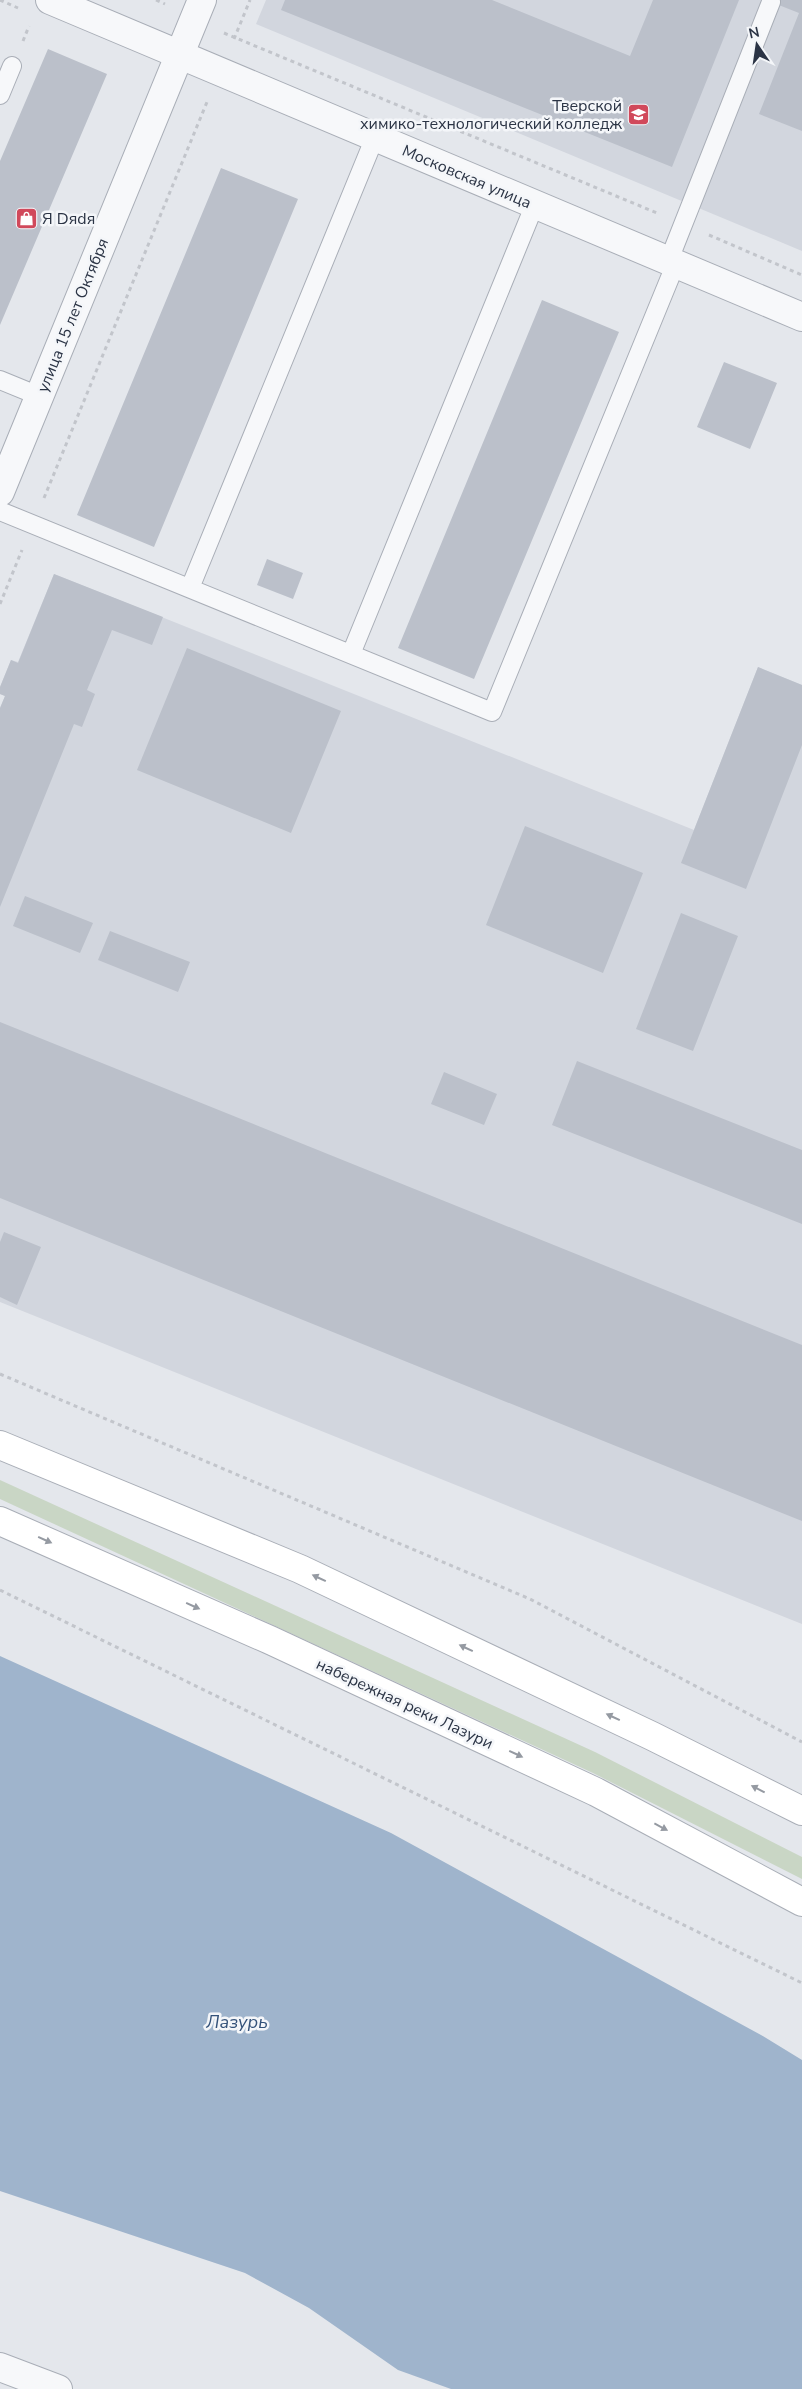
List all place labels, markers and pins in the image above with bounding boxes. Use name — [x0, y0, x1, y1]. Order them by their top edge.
place label: Тверской химико-технологический колледж — [360, 95, 622, 135]
school or university icon: Тверской химико-технологический колледж — [626, 102, 650, 126]
shop icon: Я Dяdя — [14, 206, 38, 230]
place label: Я Dяdя — [42, 208, 95, 230]

